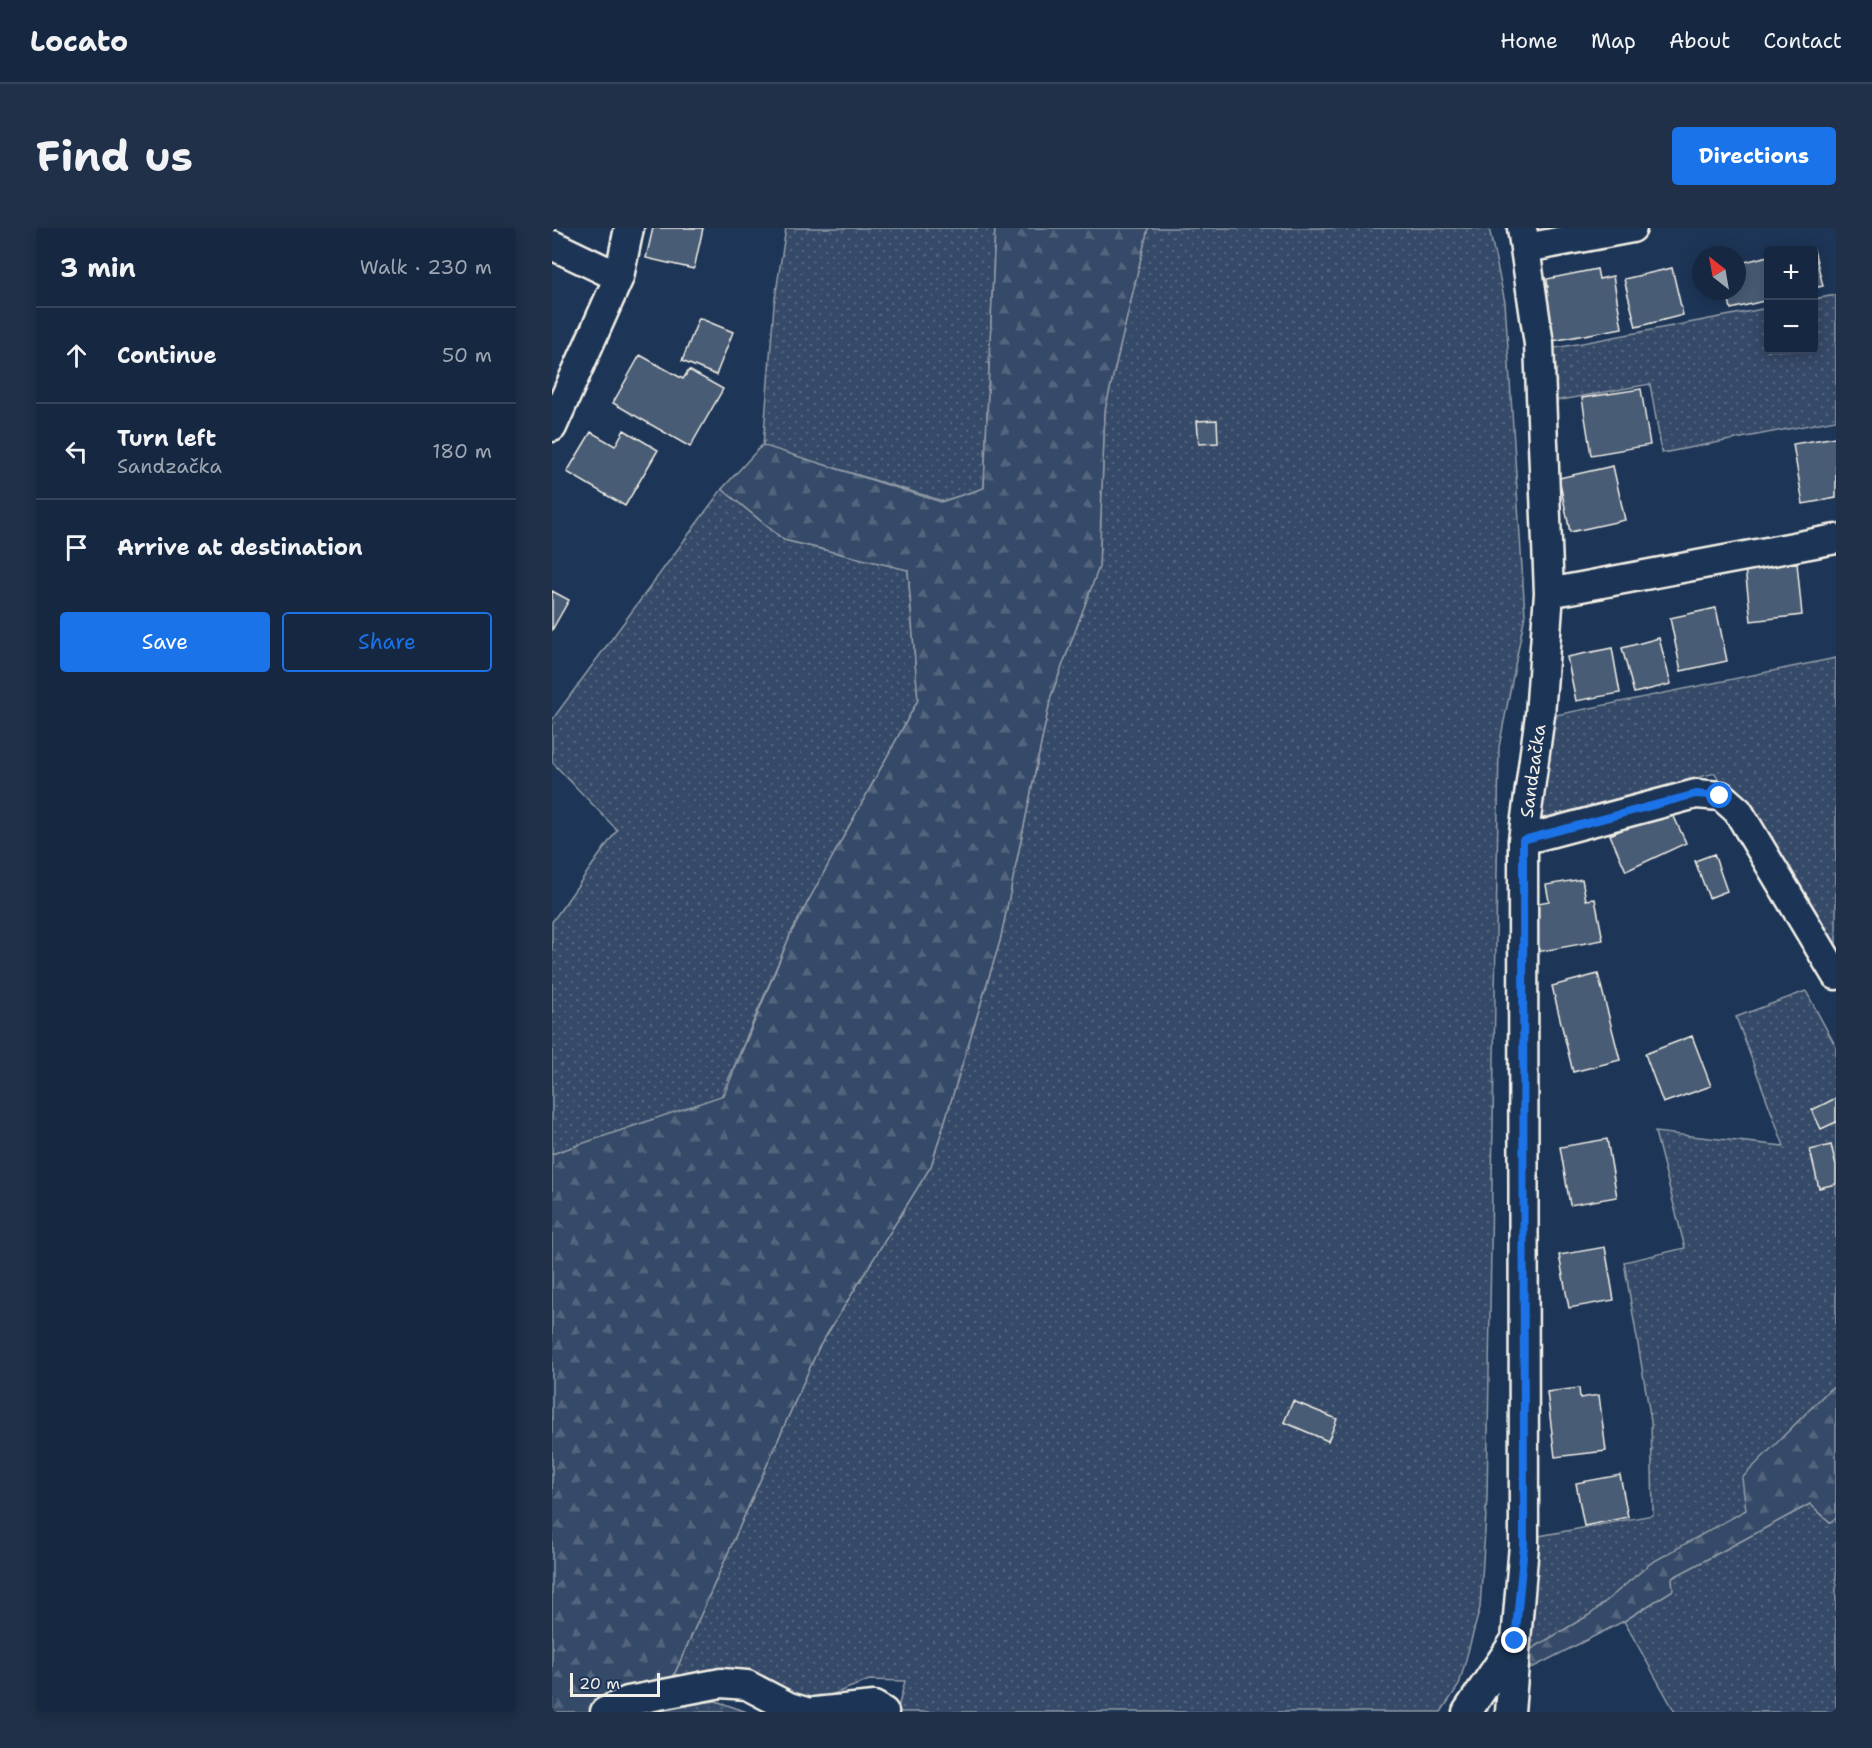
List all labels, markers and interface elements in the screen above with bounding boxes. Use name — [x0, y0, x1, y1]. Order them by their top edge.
text: Locato — [30, 22, 128, 60]
text: Home — [1500, 27, 1558, 55]
text: Map — [1591, 27, 1636, 55]
text: About — [1669, 27, 1730, 55]
text: Contact — [1763, 27, 1842, 55]
button: Directions — [1672, 127, 1836, 185]
text: Find us — [36, 128, 193, 184]
north arrow — [1692, 246, 1746, 300]
map controls — [1764, 246, 1818, 354]
button: + — [1764, 246, 1818, 300]
text: 3 min — [60, 250, 136, 285]
text: Walk · 230 m — [360, 254, 492, 280]
button: − — [1764, 300, 1818, 354]
icon: ahead — [60, 339, 93, 372]
text: Continue — [117, 341, 217, 370]
text: 50 m — [442, 342, 492, 368]
text: Turn left — [117, 424, 216, 453]
icon: left — [60, 435, 93, 468]
text: 180 m — [432, 438, 492, 464]
text: Sandzačka — [117, 453, 222, 479]
icon: arrive — [60, 531, 93, 564]
text: Arrive at destination — [117, 533, 363, 562]
button: Save — [60, 612, 270, 672]
button: Share — [282, 612, 492, 672]
street label: Sandzačka — [1515, 723, 1551, 819]
route start — [1706, 782, 1732, 808]
route end — [1501, 1627, 1527, 1653]
scale bar — [570, 1670, 660, 1698]
text: 20 m — [579, 1673, 620, 1694]

